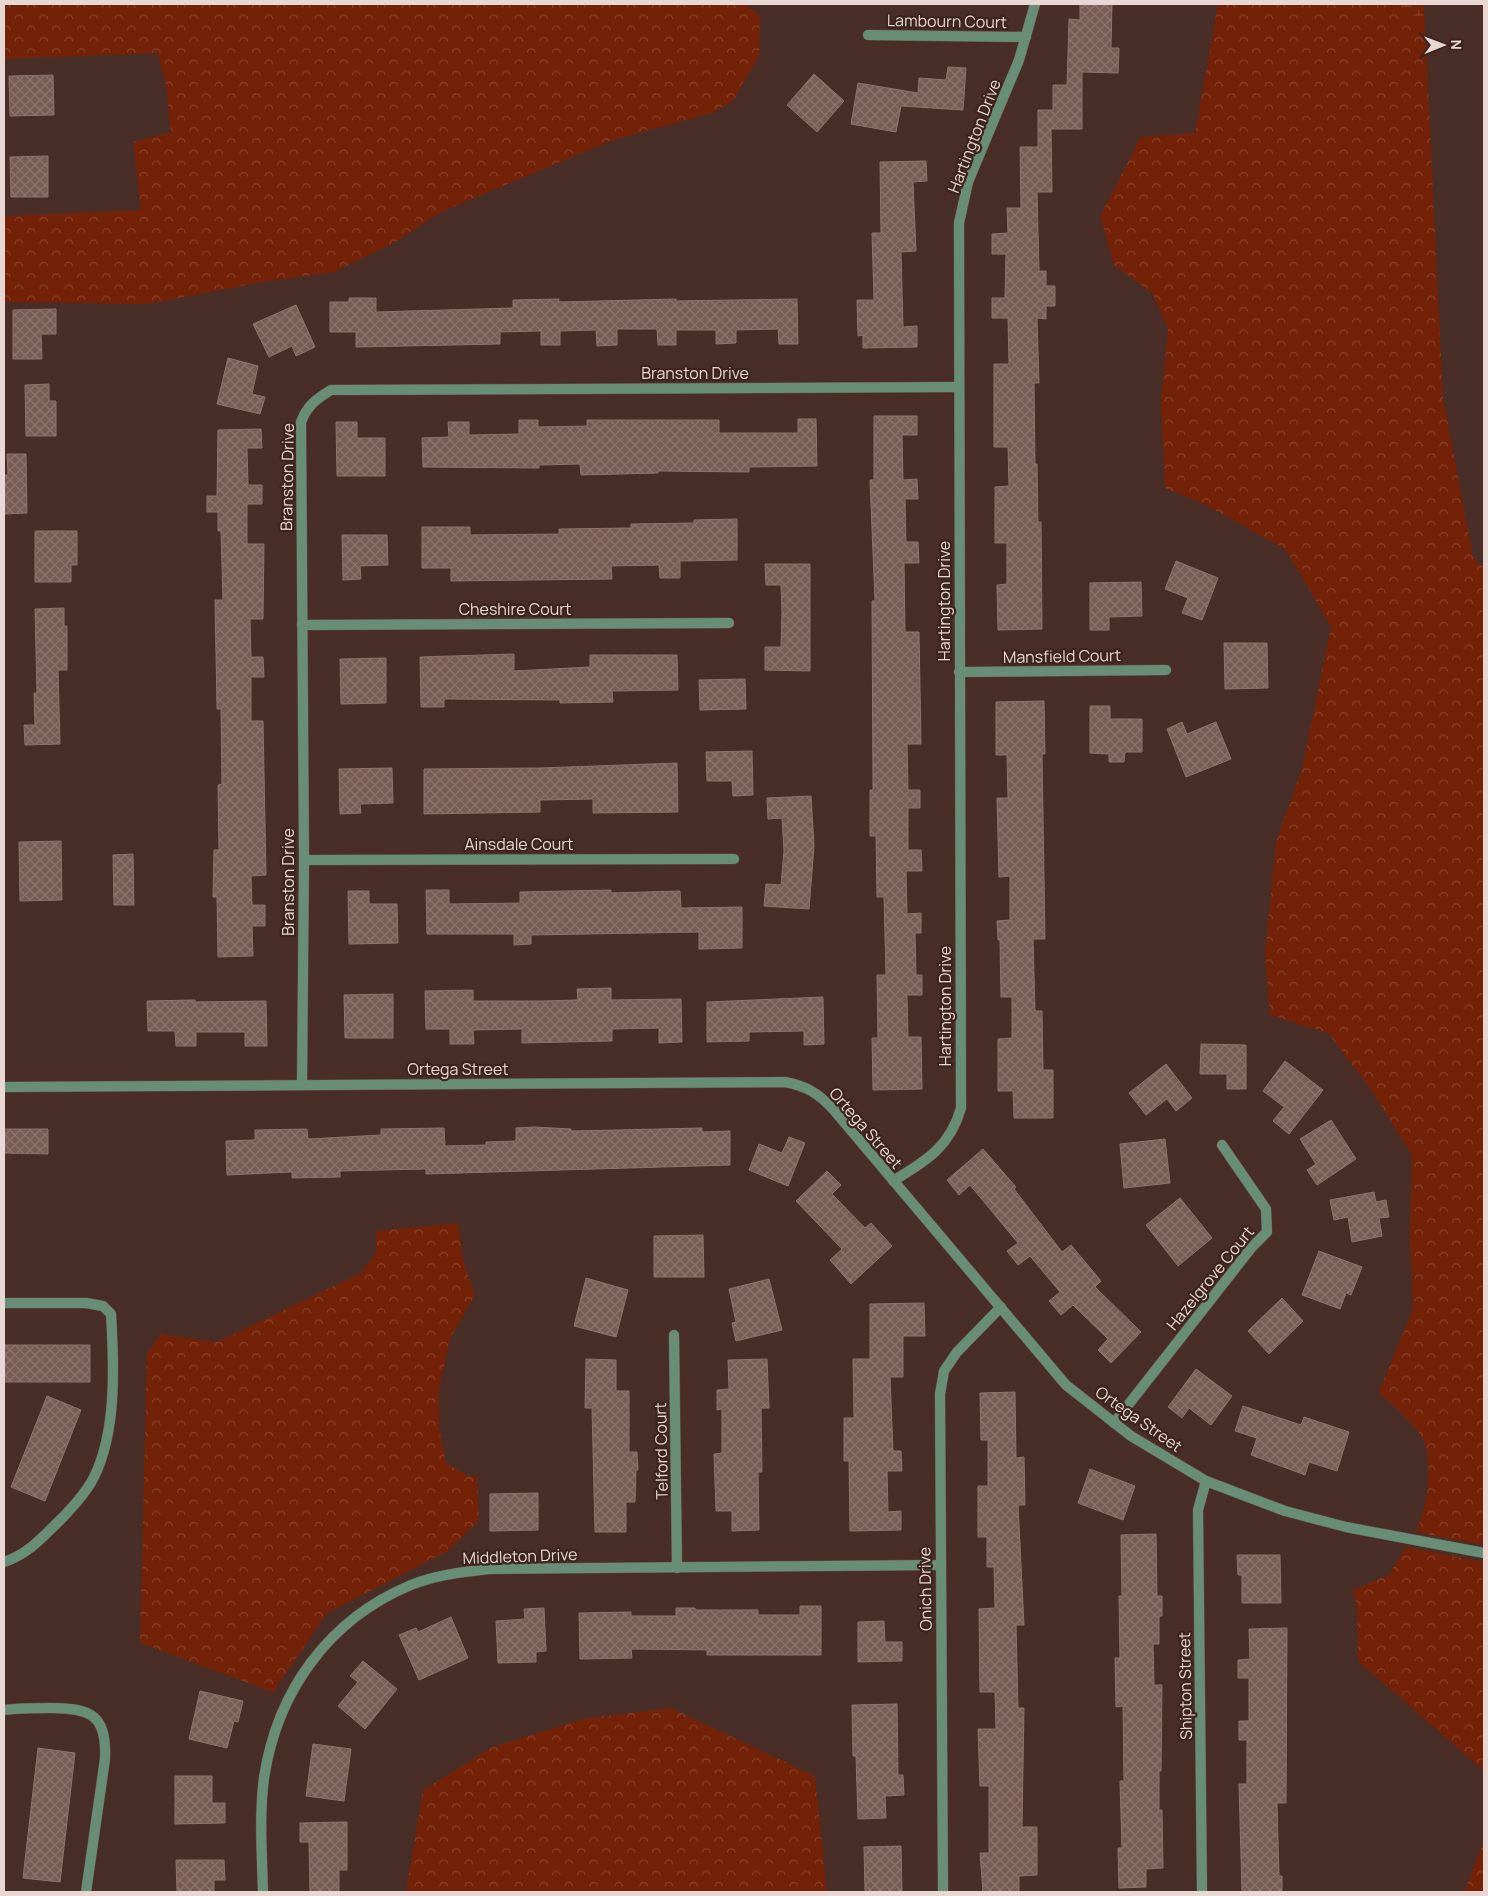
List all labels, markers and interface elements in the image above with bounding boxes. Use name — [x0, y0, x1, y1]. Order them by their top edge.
street label: Lambourn Court — [887, 9, 1007, 33]
north arrow — [1418, 20, 1468, 70]
text: N — [1447, 40, 1466, 50]
street label: Hartington Drive — [942, 76, 1006, 196]
street label: Branston Drive — [641, 362, 749, 384]
street label: Branston Drive — [275, 423, 299, 531]
street label: Hartington Drive — [933, 541, 955, 661]
street label: Cheshire Court — [459, 598, 571, 620]
street label: Mansfield Court — [1003, 644, 1121, 668]
street label: Branston Drive — [277, 828, 299, 936]
street label: Ainsdale Court — [464, 833, 574, 855]
street label: Hartington Drive — [934, 946, 956, 1066]
street label: Ortega Street — [407, 1058, 509, 1080]
street label: Ortega Street — [824, 1083, 908, 1173]
street label: Hazelgrove Court — [1161, 1221, 1259, 1335]
street label: Ortega Street — [1091, 1381, 1187, 1457]
street label: Telford Court — [649, 1402, 673, 1500]
street label: Middleton Drive — [462, 1543, 578, 1569]
street label: Onich Drive — [913, 1547, 937, 1631]
street label: Shipton Street — [1173, 1632, 1197, 1740]

